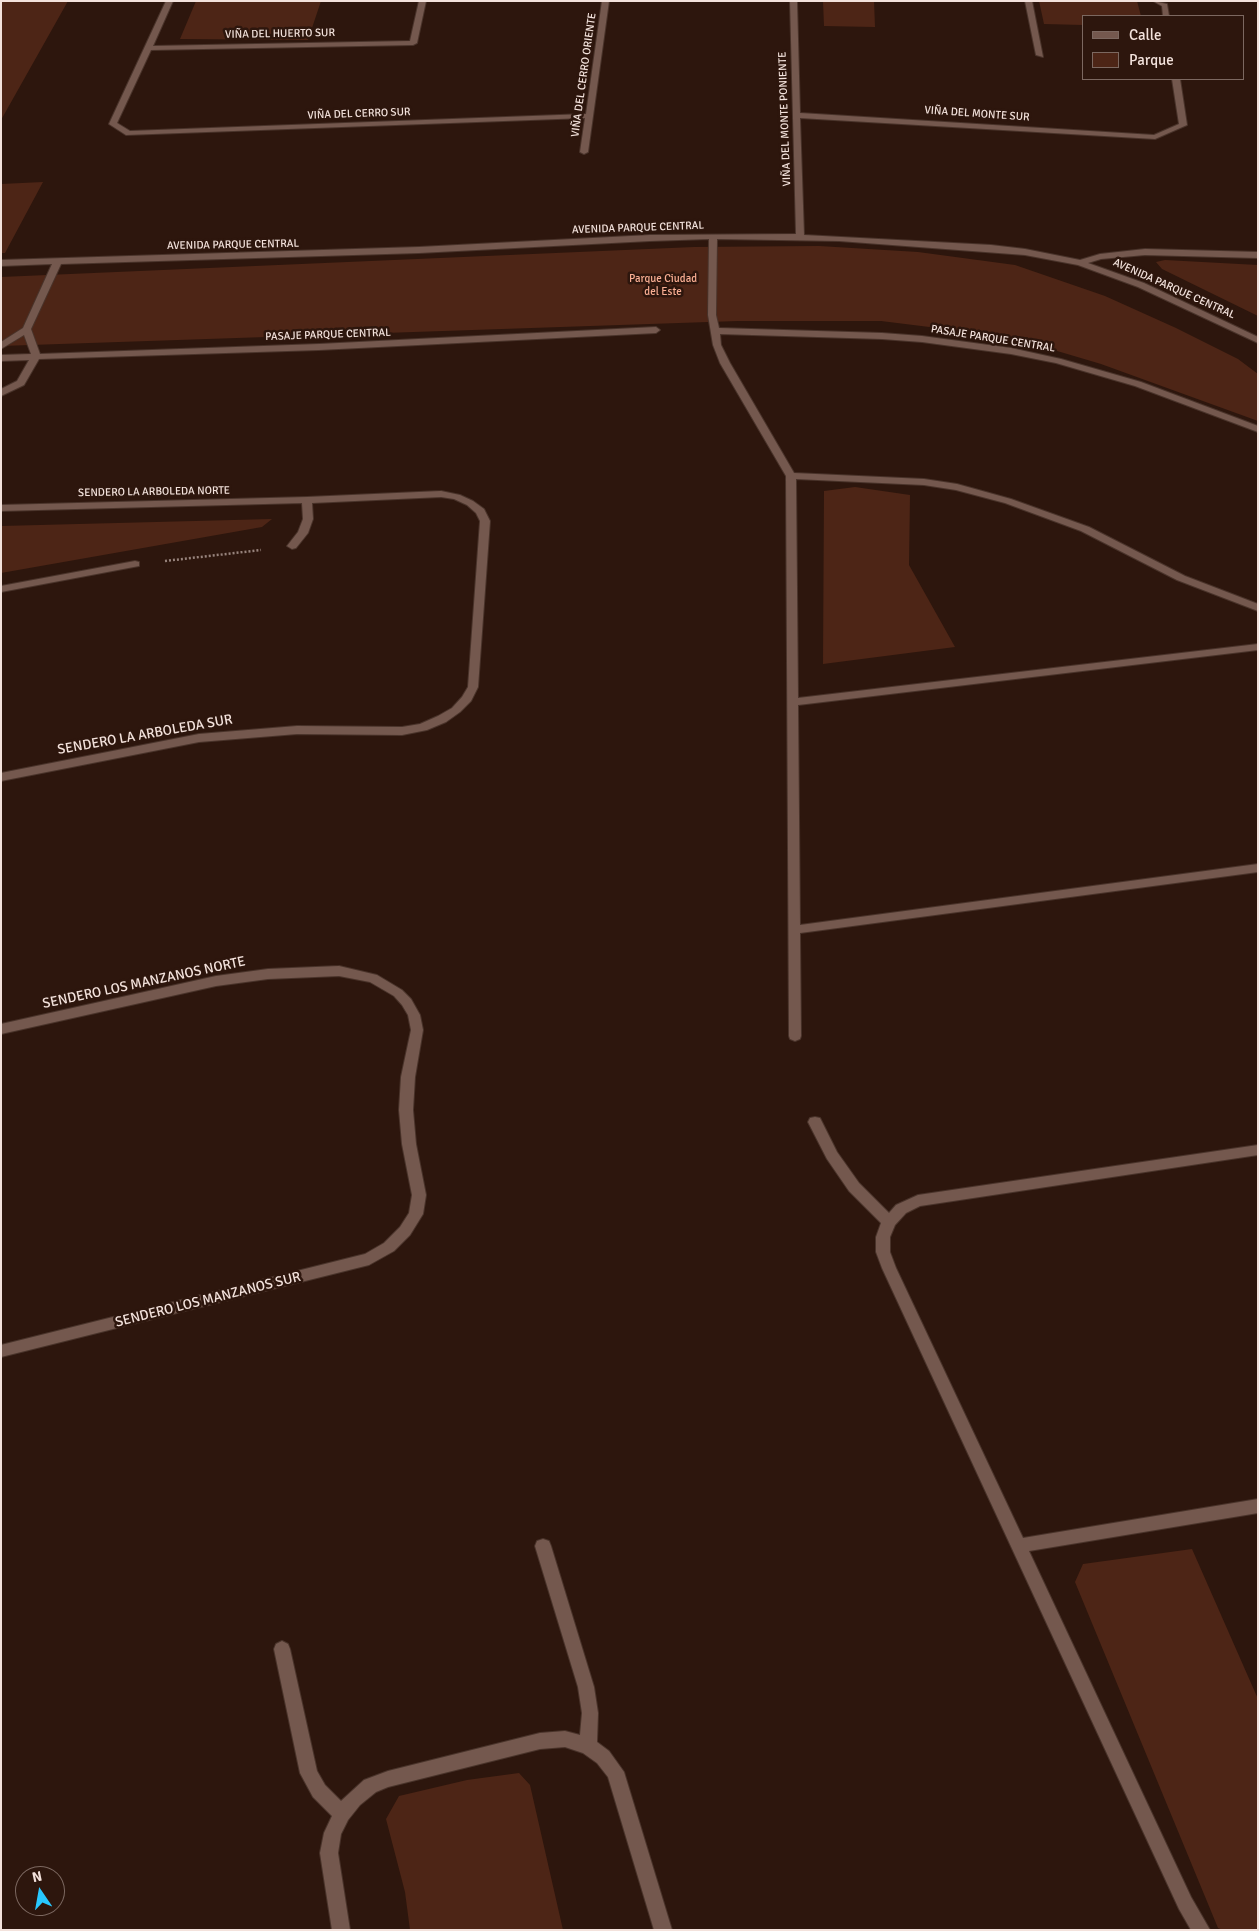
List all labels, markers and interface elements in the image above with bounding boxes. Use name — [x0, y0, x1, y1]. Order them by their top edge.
street label: VIÑA DEL CERRO ORIENTE — [569, 12, 599, 138]
legend — [1082, 15, 1244, 80]
street label: VIÑA DEL HUERTO SUR — [225, 26, 335, 42]
text: Calle — [1129, 26, 1162, 44]
street label: VIÑA DEL MONTE PONIENTE — [776, 51, 794, 187]
text: Parque — [1129, 51, 1174, 69]
street label: VIÑA DEL MONTE SUR — [924, 104, 1030, 124]
street label: VIÑA DEL CERRO SUR — [307, 106, 411, 122]
street label: AVENIDA PARQUE CENTRAL — [572, 219, 704, 237]
street label: AVENIDA PARQUE CENTRAL — [167, 237, 299, 253]
street label: AVENIDA PARQUE CENTRAL — [1111, 256, 1237, 322]
park label: Parque Ciudad del Este — [629, 272, 697, 298]
street label: PASAJE PARQUE CENTRAL — [930, 323, 1056, 355]
street label: PASAJE PARQUE CENTRAL — [265, 326, 391, 344]
street label: SENDERO LA ARBOLEDA NORTE — [78, 484, 230, 500]
street label: SENDERO LA ARBOLEDA SUR — [56, 711, 234, 759]
street label: SENDERO LOS MANZANOS NORTE — [41, 953, 247, 1013]
street label: SENDERO LOS MANZANOS SUR — [113, 1269, 303, 1331]
north arrow — [15, 1866, 65, 1916]
text: N — [30, 1867, 44, 1886]

